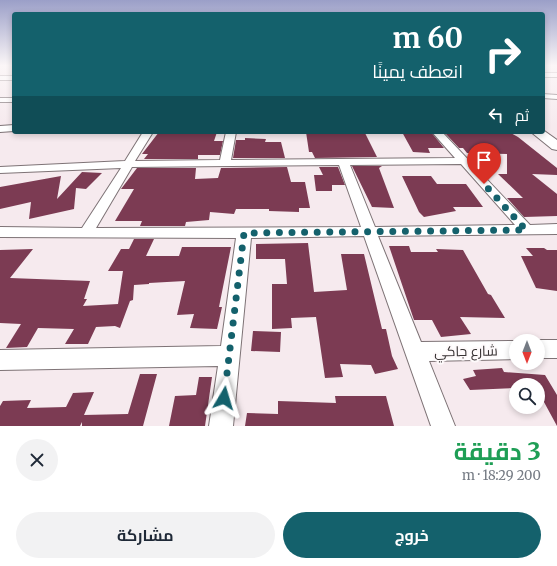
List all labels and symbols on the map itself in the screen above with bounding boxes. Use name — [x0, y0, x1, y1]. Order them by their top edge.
pin — [467, 143, 501, 184]
north arrow — [509, 334, 545, 370]
street label: شارع جاكي — [434, 341, 498, 364]
position arrow — [203, 377, 245, 419]

